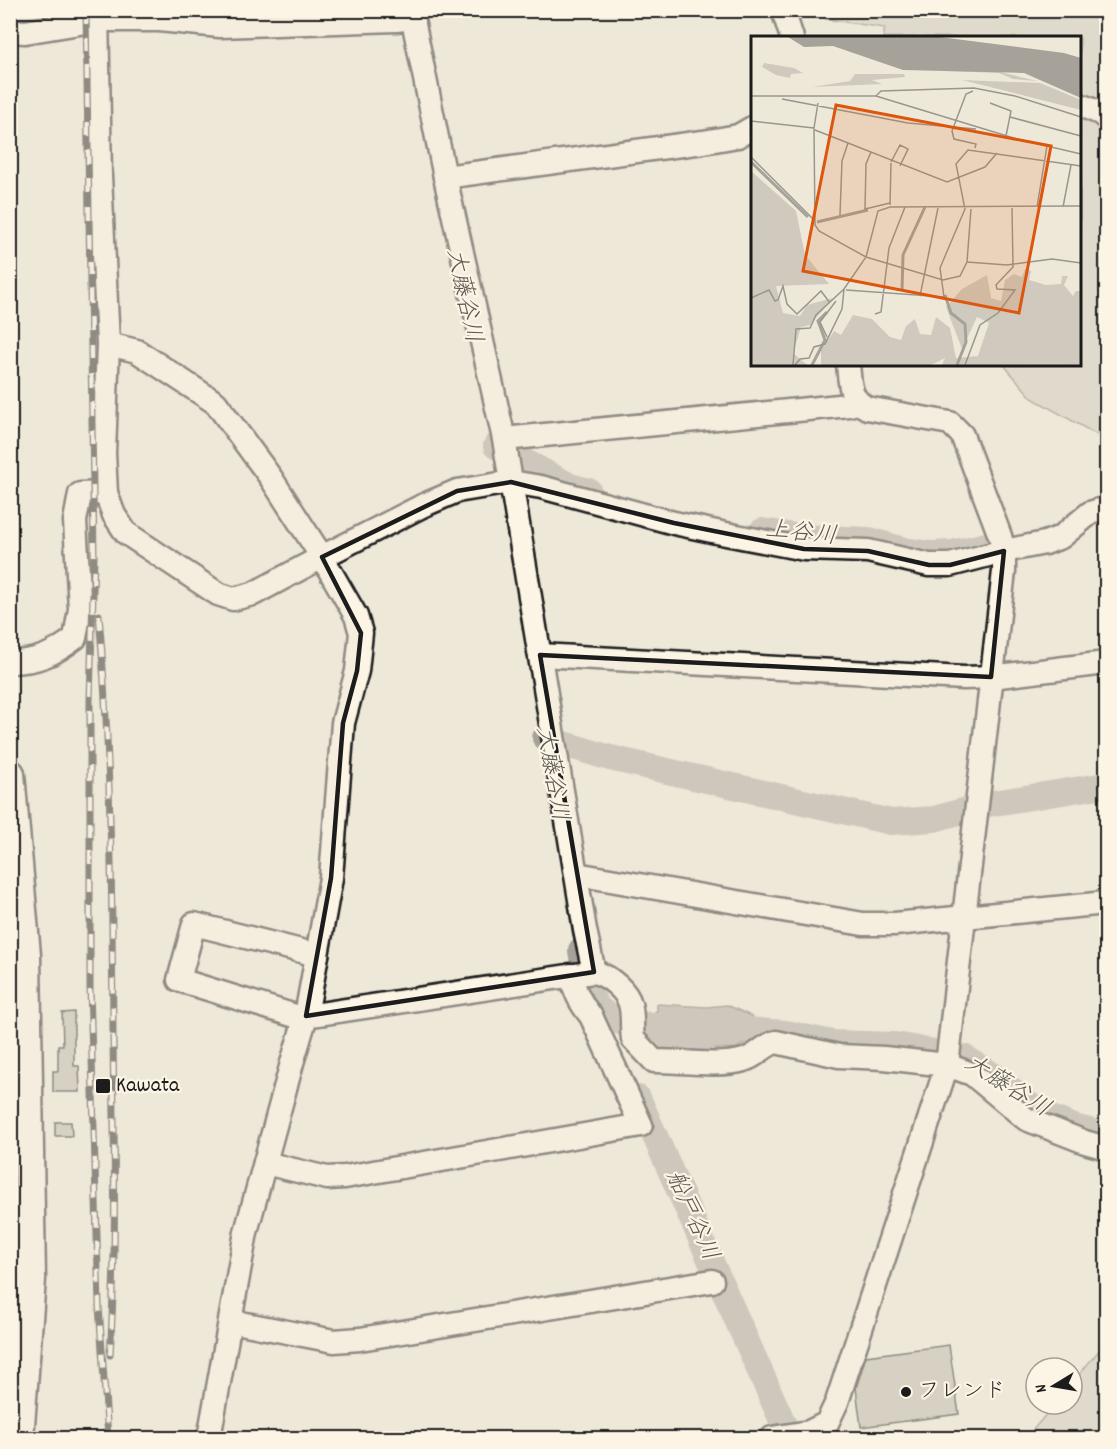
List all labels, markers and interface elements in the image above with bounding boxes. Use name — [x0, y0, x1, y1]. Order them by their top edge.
inset map — [751, 36, 1081, 366]
water label: 大藤谷川 — [436, 246, 490, 346]
water label: 上谷川 — [763, 513, 839, 555]
water label: 大藤谷川 — [526, 724, 576, 824]
water label: 大藤谷川 — [957, 1047, 1057, 1127]
place label: Kawata — [116, 1071, 180, 1102]
marker: Kawata — [94, 1077, 112, 1095]
water label: 船戸谷川 — [656, 1165, 726, 1267]
north arrow — [1024, 1356, 1084, 1416]
place label: フレンド — [918, 1377, 1006, 1408]
text: N — [1030, 1382, 1054, 1394]
marker: フレンド — [899, 1385, 913, 1399]

